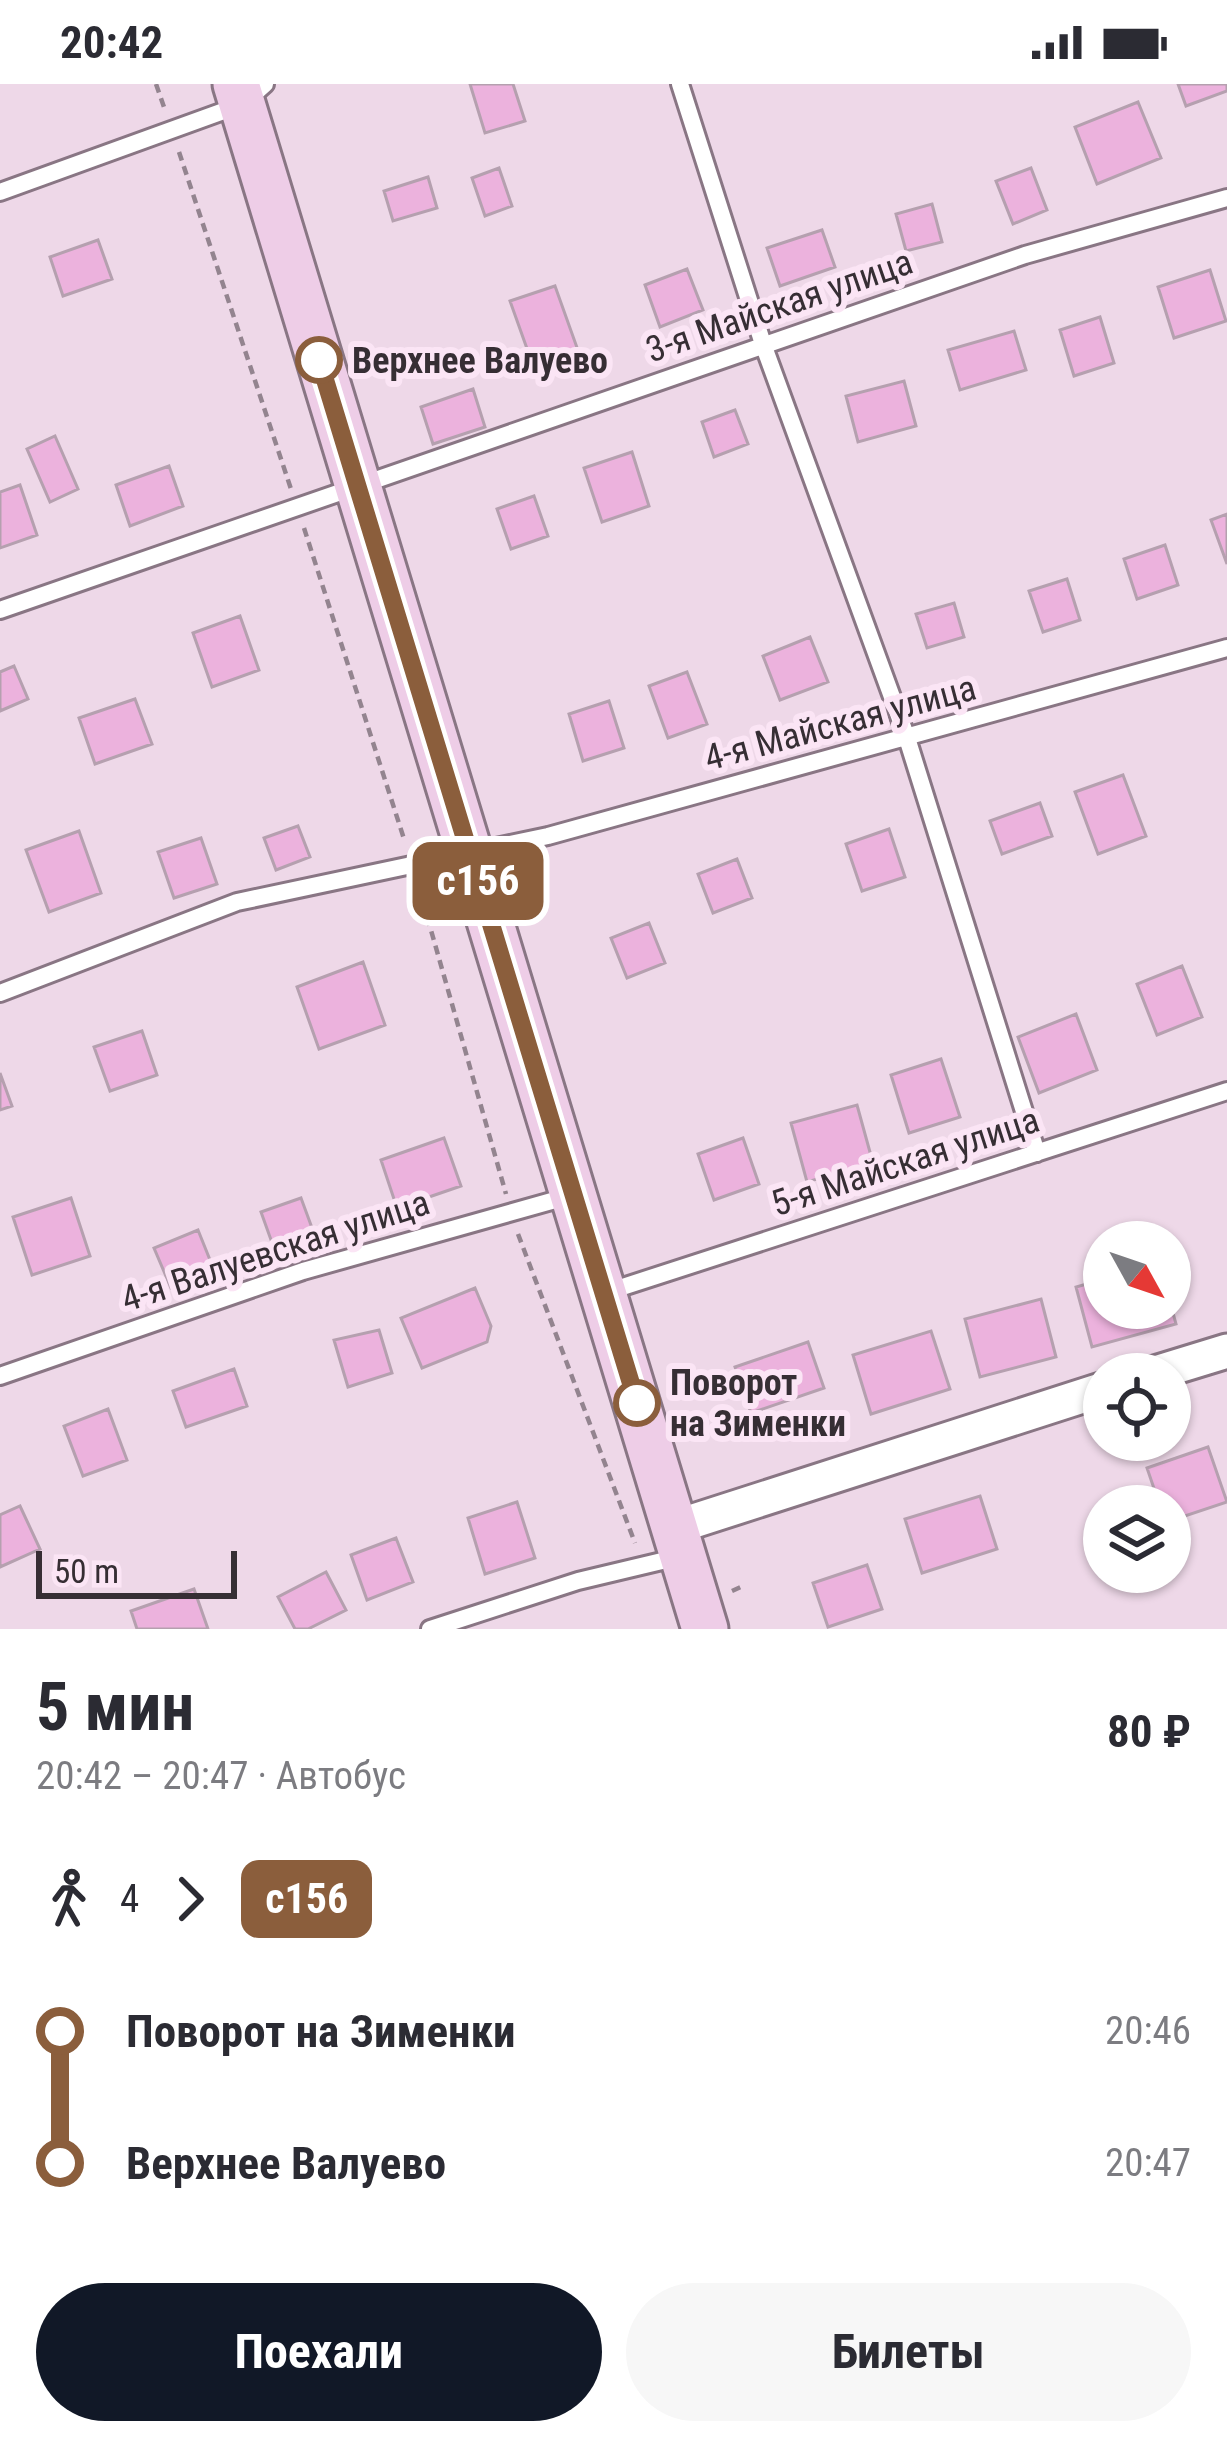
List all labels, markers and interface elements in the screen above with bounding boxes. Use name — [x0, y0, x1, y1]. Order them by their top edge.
text: 20:42 — [60, 16, 163, 69]
street label: 3-я Майская улица — [641, 241, 918, 371]
marker: Верхнее Валуево — [297, 338, 341, 382]
place label: Верхнее Валуево — [352, 340, 608, 382]
street label: 4-я Майская улица — [700, 667, 980, 779]
line badge: с156 — [394, 842, 562, 920]
text: с156 — [437, 856, 520, 905]
street label: 5-я Майская улица — [766, 1099, 1044, 1225]
street label: 4-я Валуевская улица — [116, 1181, 435, 1321]
north arrow — [1083, 1221, 1191, 1329]
map controls — [1083, 1221, 1191, 1593]
button: locate — [1083, 1353, 1191, 1461]
place label: Поворот на Зименки — [670, 1362, 846, 1445]
marker: Поворот на Зименки — [615, 1381, 659, 1425]
button: layers — [1083, 1485, 1191, 1593]
scale bar — [36, 1545, 237, 1598]
text: 50 m — [54, 1552, 119, 1591]
text: 5 мин — [36, 1669, 194, 1746]
text: 80 ₽ — [1107, 1705, 1191, 1758]
text: 20:42 – 20:47 · Автобус — [36, 1753, 406, 1799]
icon: walk — [36, 1866, 102, 1932]
icon: forward — [157, 1866, 223, 1932]
text: с156 — [265, 1874, 348, 1923]
text: 4 — [120, 1876, 139, 1922]
text: Поворот на Зименки — [126, 2005, 516, 2058]
text: 20:46 — [1105, 2008, 1191, 2054]
text: Верхнее Валуево — [126, 2137, 446, 2190]
text: 20:47 — [1105, 2140, 1191, 2186]
button: Поехали — [36, 2283, 602, 2421]
button: Билеты — [626, 2283, 1191, 2421]

